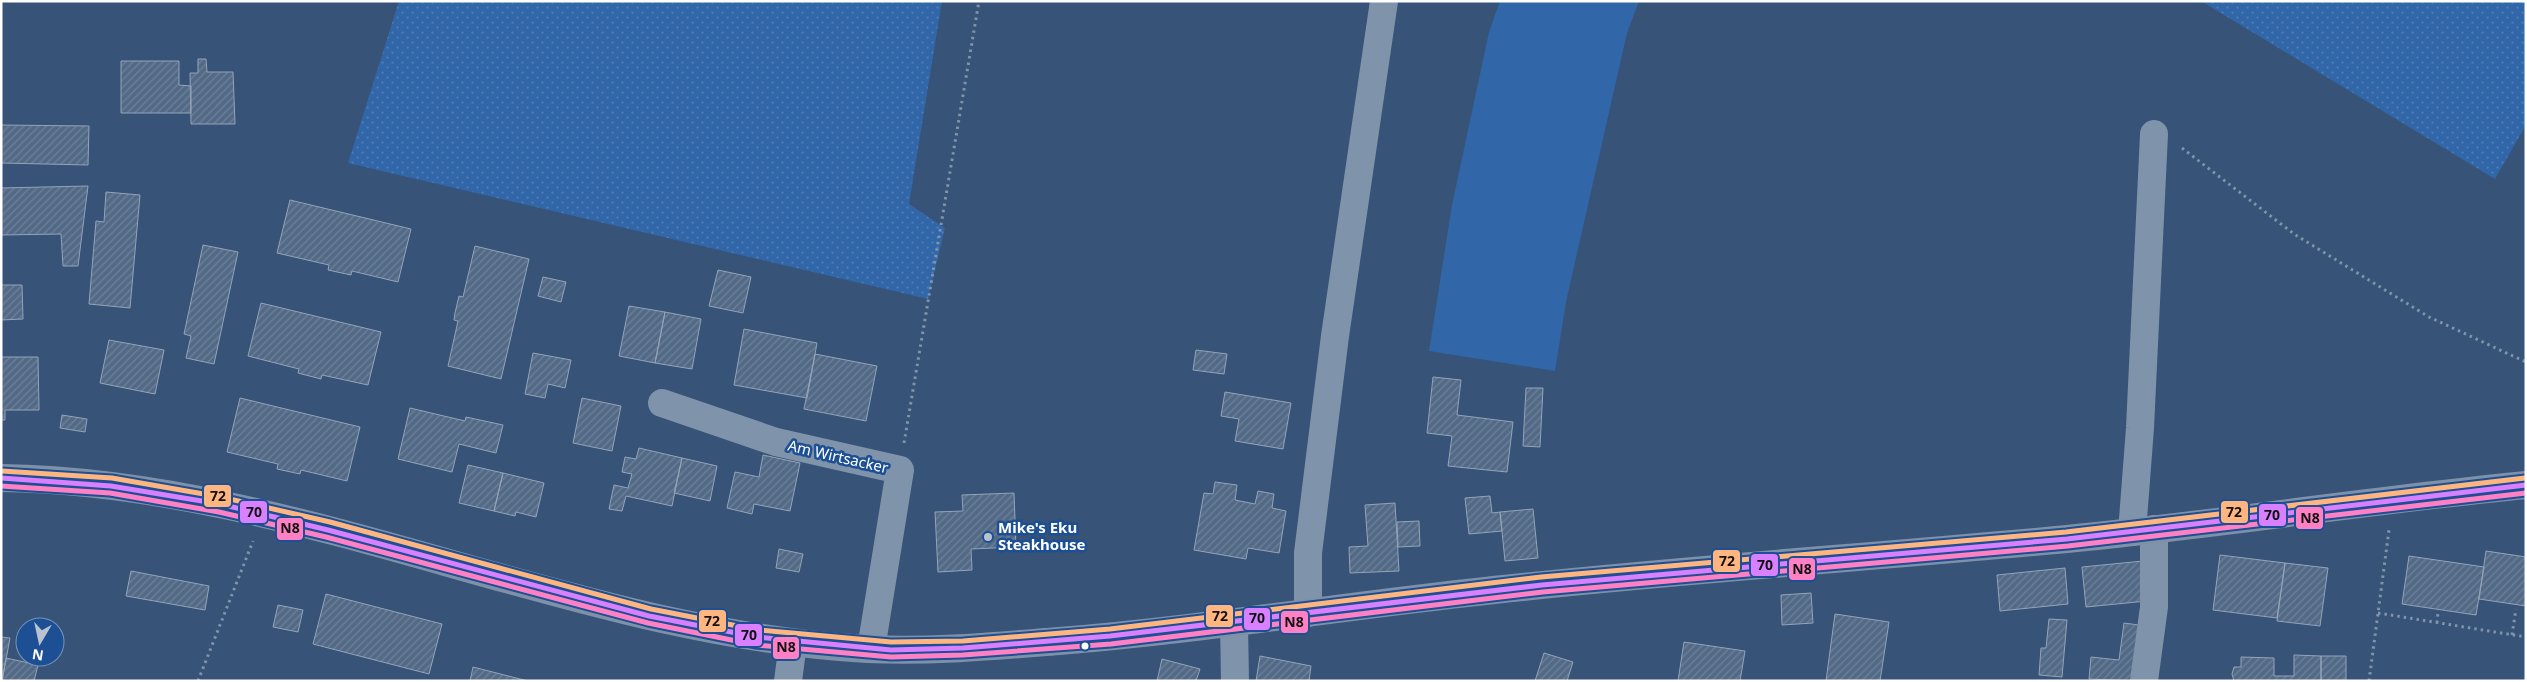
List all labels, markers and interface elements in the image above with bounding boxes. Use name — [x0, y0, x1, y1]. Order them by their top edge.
street label: Am Wirtsacker — [786, 435, 890, 477]
line badge: 72 — [203, 484, 232, 508]
text: 72 — [210, 486, 226, 505]
line badge: 70 — [239, 500, 268, 524]
line badge: 72 — [2220, 500, 2249, 524]
text: 70 — [246, 502, 262, 521]
text: 72 — [2226, 502, 2242, 521]
line badge: 70 — [2258, 503, 2287, 527]
text: 70 — [2264, 505, 2280, 524]
line badge: N8 — [2295, 506, 2324, 530]
text: N8 — [2300, 508, 2320, 527]
line badge: N8 — [276, 517, 304, 541]
place label: Mike's Eku Steakhouse — [998, 517, 1085, 554]
text: N8 — [280, 518, 300, 537]
marker: Mike's Eku Steakhouse — [982, 531, 994, 543]
line badge: 72 — [1712, 549, 1741, 573]
text: 72 — [1719, 551, 1735, 570]
line badge: 70 — [1750, 553, 1779, 577]
text: 70 — [1757, 555, 1773, 574]
line badge: N8 — [1788, 557, 1816, 581]
text: N8 — [1792, 559, 1812, 578]
line badge: 72 — [1205, 604, 1234, 628]
text: 72 — [1212, 606, 1228, 625]
line badge: 70 — [1243, 607, 1271, 631]
text: 70 — [1249, 608, 1265, 627]
line badge: 72 — [698, 609, 727, 633]
line badge: N8 — [1280, 610, 1309, 634]
text: 72 — [704, 611, 720, 630]
text: N8 — [1284, 612, 1304, 631]
north arrow — [15, 617, 65, 667]
line badge: 70 — [734, 623, 763, 647]
text: 70 — [741, 625, 757, 644]
line badge: N8 — [772, 636, 800, 660]
text: N8 — [776, 637, 796, 656]
unlabelled marker — [1080, 641, 1090, 651]
text: N — [31, 645, 45, 666]

